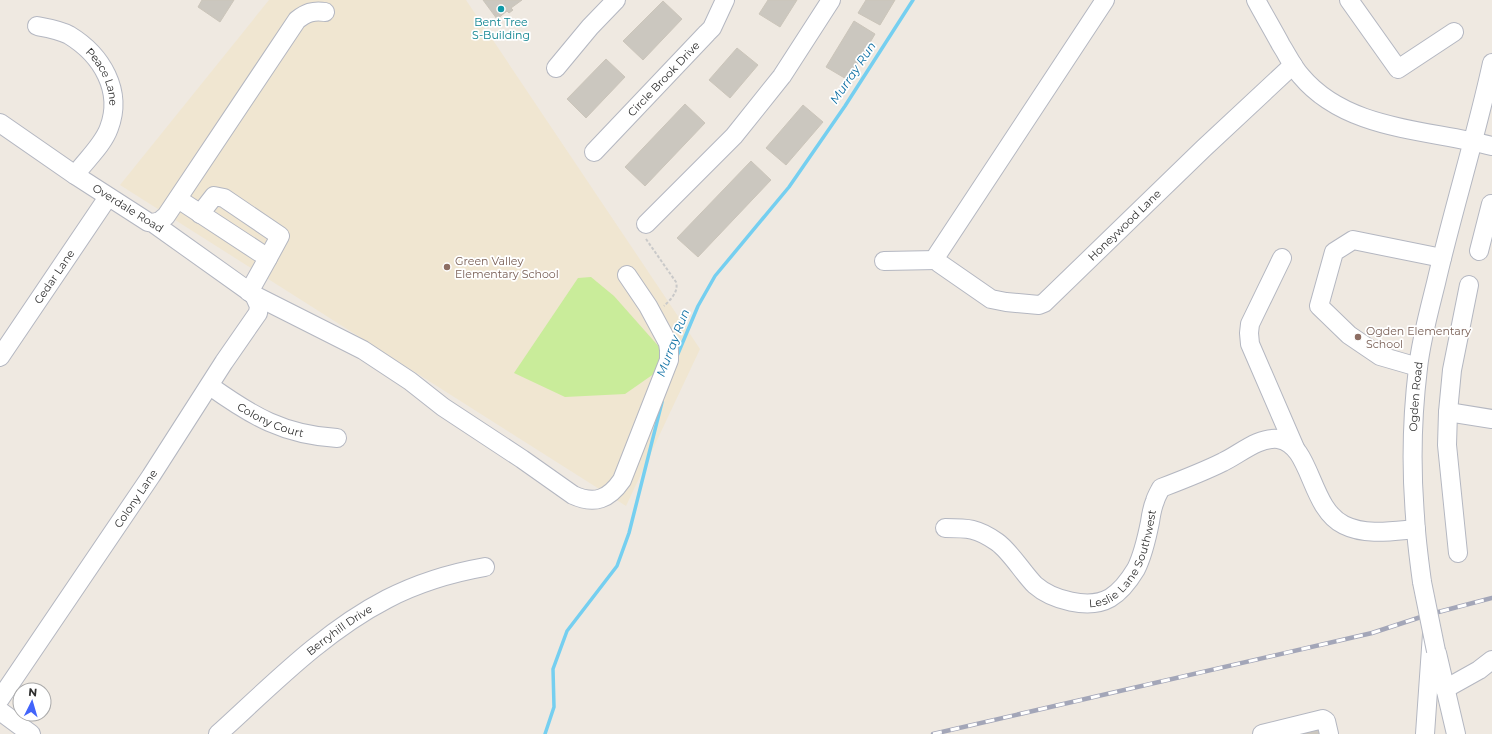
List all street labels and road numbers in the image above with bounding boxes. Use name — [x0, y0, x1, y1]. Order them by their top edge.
street label: Circle Brook Drive — [625, 38, 703, 119]
street label: Peace Lane — [83, 45, 120, 106]
street label: Overdale Road — [90, 181, 166, 235]
street label: Honeywood Lane — [1085, 186, 1164, 264]
street label: Cedar Lane — [31, 246, 78, 306]
street label: Ogden Road — [1406, 361, 1426, 432]
street label: Colony Court — [235, 399, 306, 440]
street label: Colony Lane — [111, 467, 161, 530]
street label: Leslie Lane Southwest — [1088, 508, 1159, 610]
street label: Berryhill Drive — [304, 602, 375, 658]

